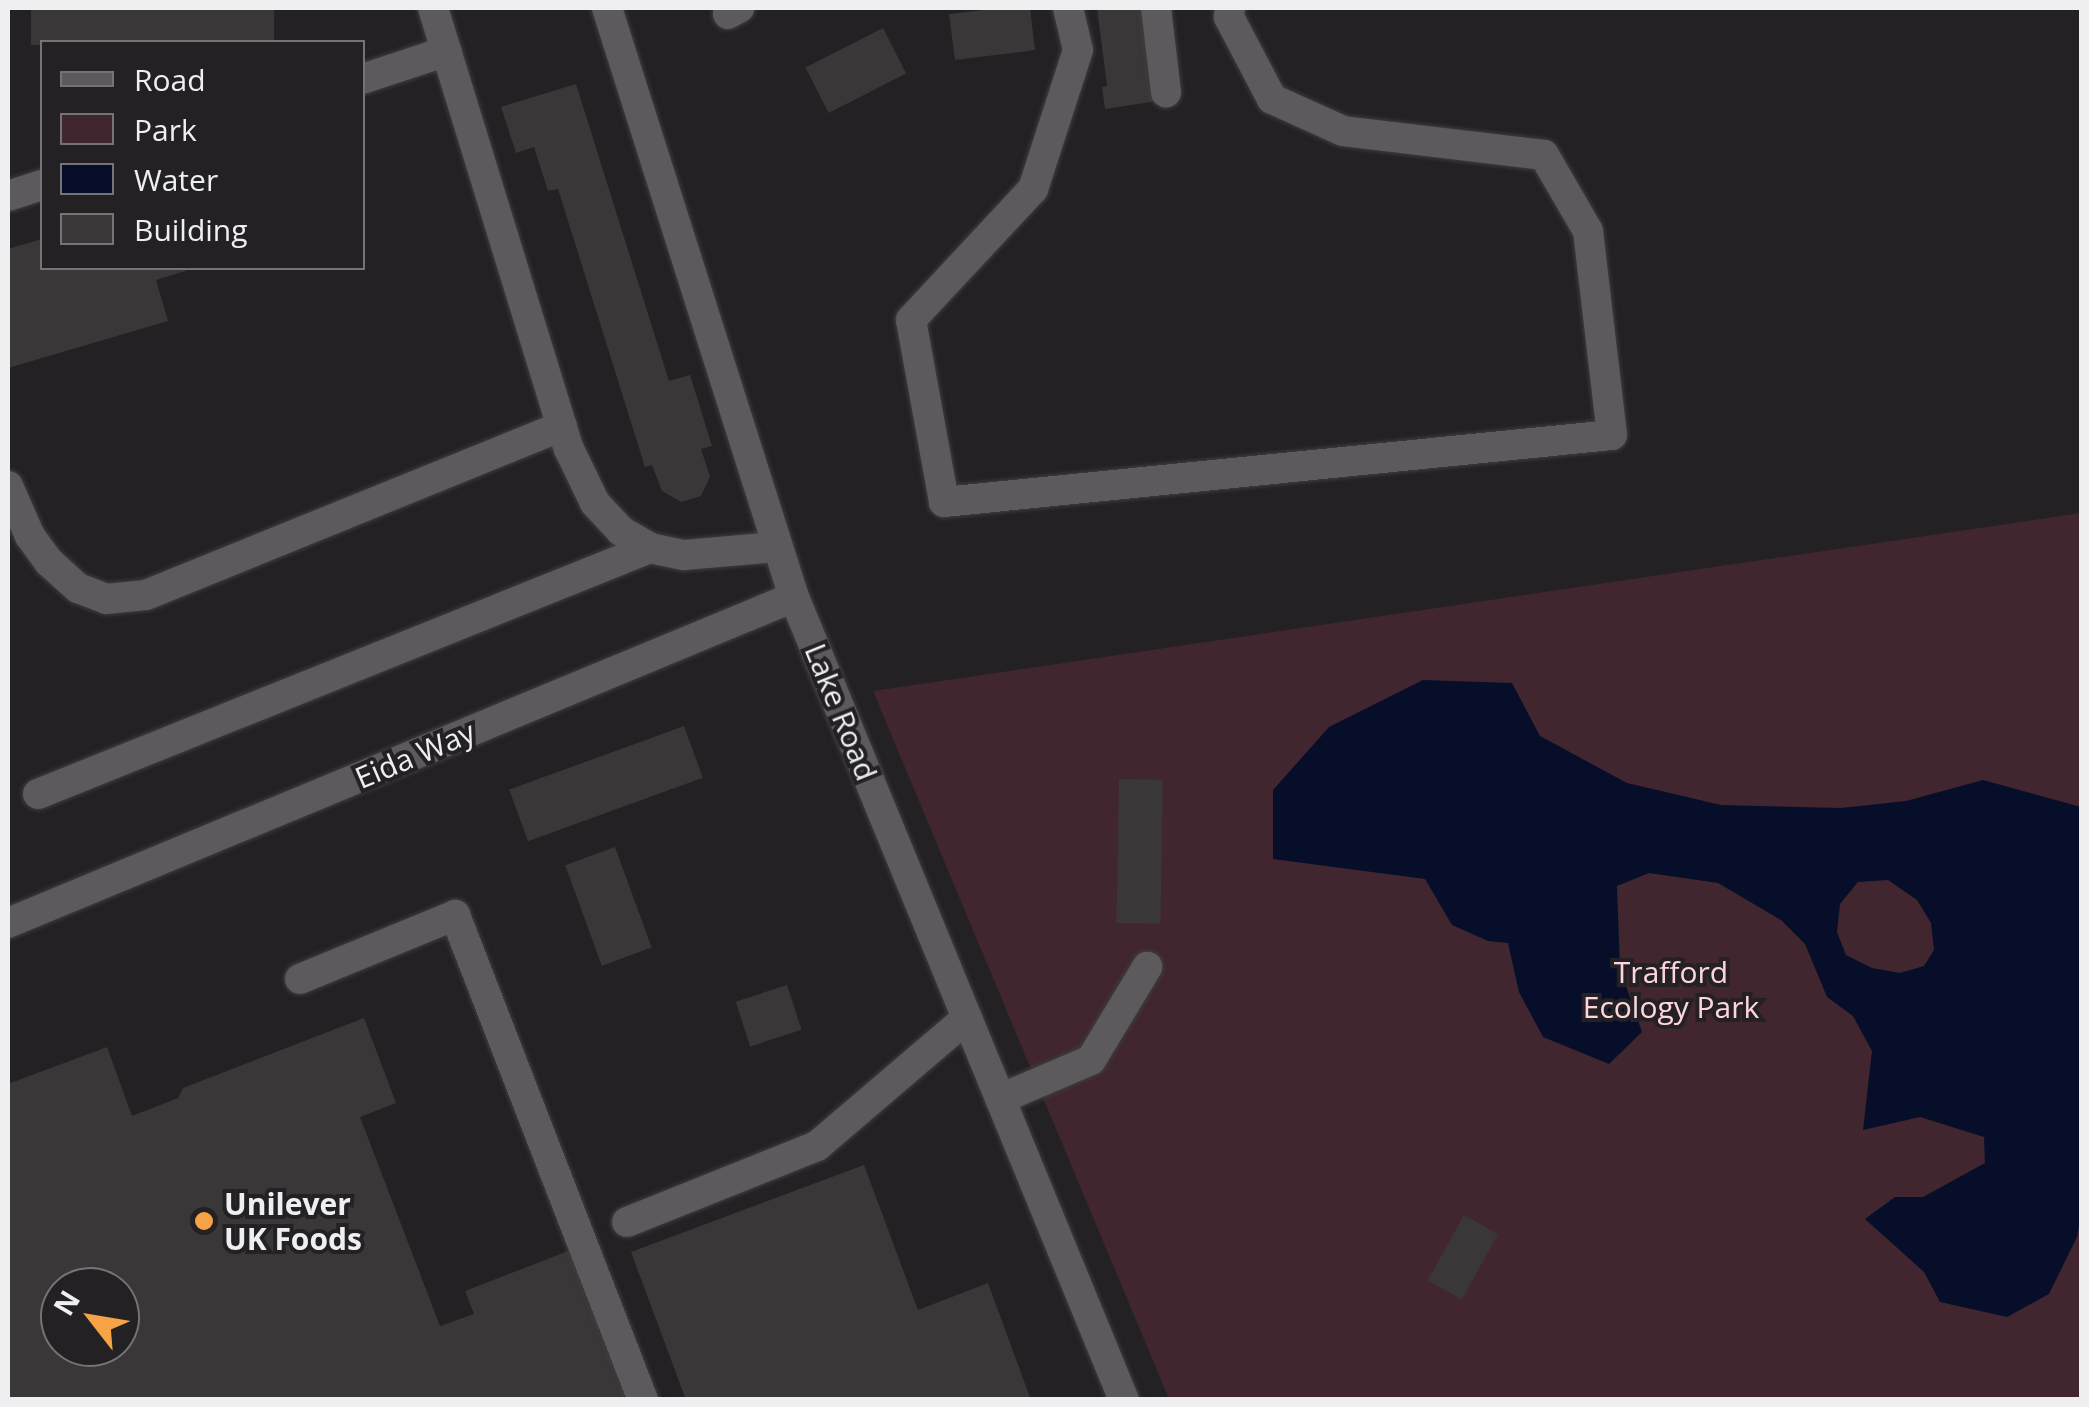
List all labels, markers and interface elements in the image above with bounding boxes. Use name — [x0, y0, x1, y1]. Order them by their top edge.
legend — [40, 40, 365, 270]
text: Road — [134, 59, 206, 100]
text: Park — [134, 109, 197, 150]
text: Water — [134, 159, 218, 200]
text: Building — [134, 209, 248, 250]
street label: Lake Road — [797, 638, 885, 786]
street label: Eida Way — [350, 714, 480, 796]
park label: Trafford Ecology Park — [1583, 954, 1759, 1024]
place label: Unilever UK Foods — [224, 1186, 362, 1256]
marker: Unilever UK Foods — [193, 1210, 215, 1232]
north arrow — [40, 1267, 140, 1367]
text: N — [44, 1283, 88, 1322]

